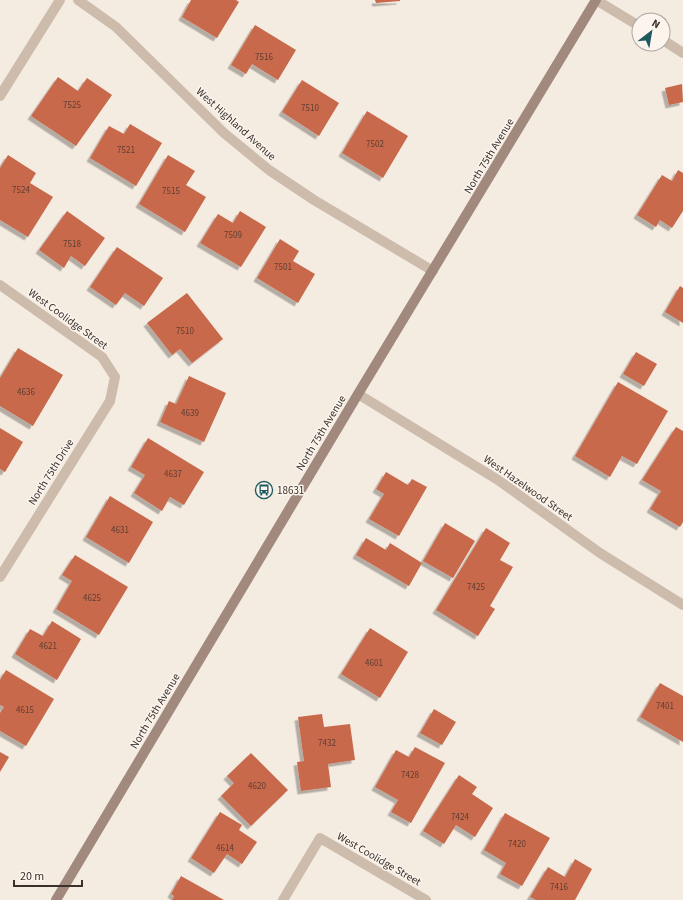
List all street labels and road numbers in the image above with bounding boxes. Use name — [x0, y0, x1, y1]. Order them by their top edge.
street label: West Highland Avenue — [193, 84, 279, 164]
street label: North 75th Avenue — [461, 115, 518, 197]
street label: West Coolidge Street — [25, 285, 111, 353]
street label: North 75th Avenue — [293, 392, 350, 474]
street label: North 75th Drive — [25, 436, 78, 508]
street label: West Hazelwood Street — [480, 452, 576, 525]
street label: North 75th Avenue — [127, 670, 184, 752]
street label: West Coolidge Street — [334, 829, 424, 889]

